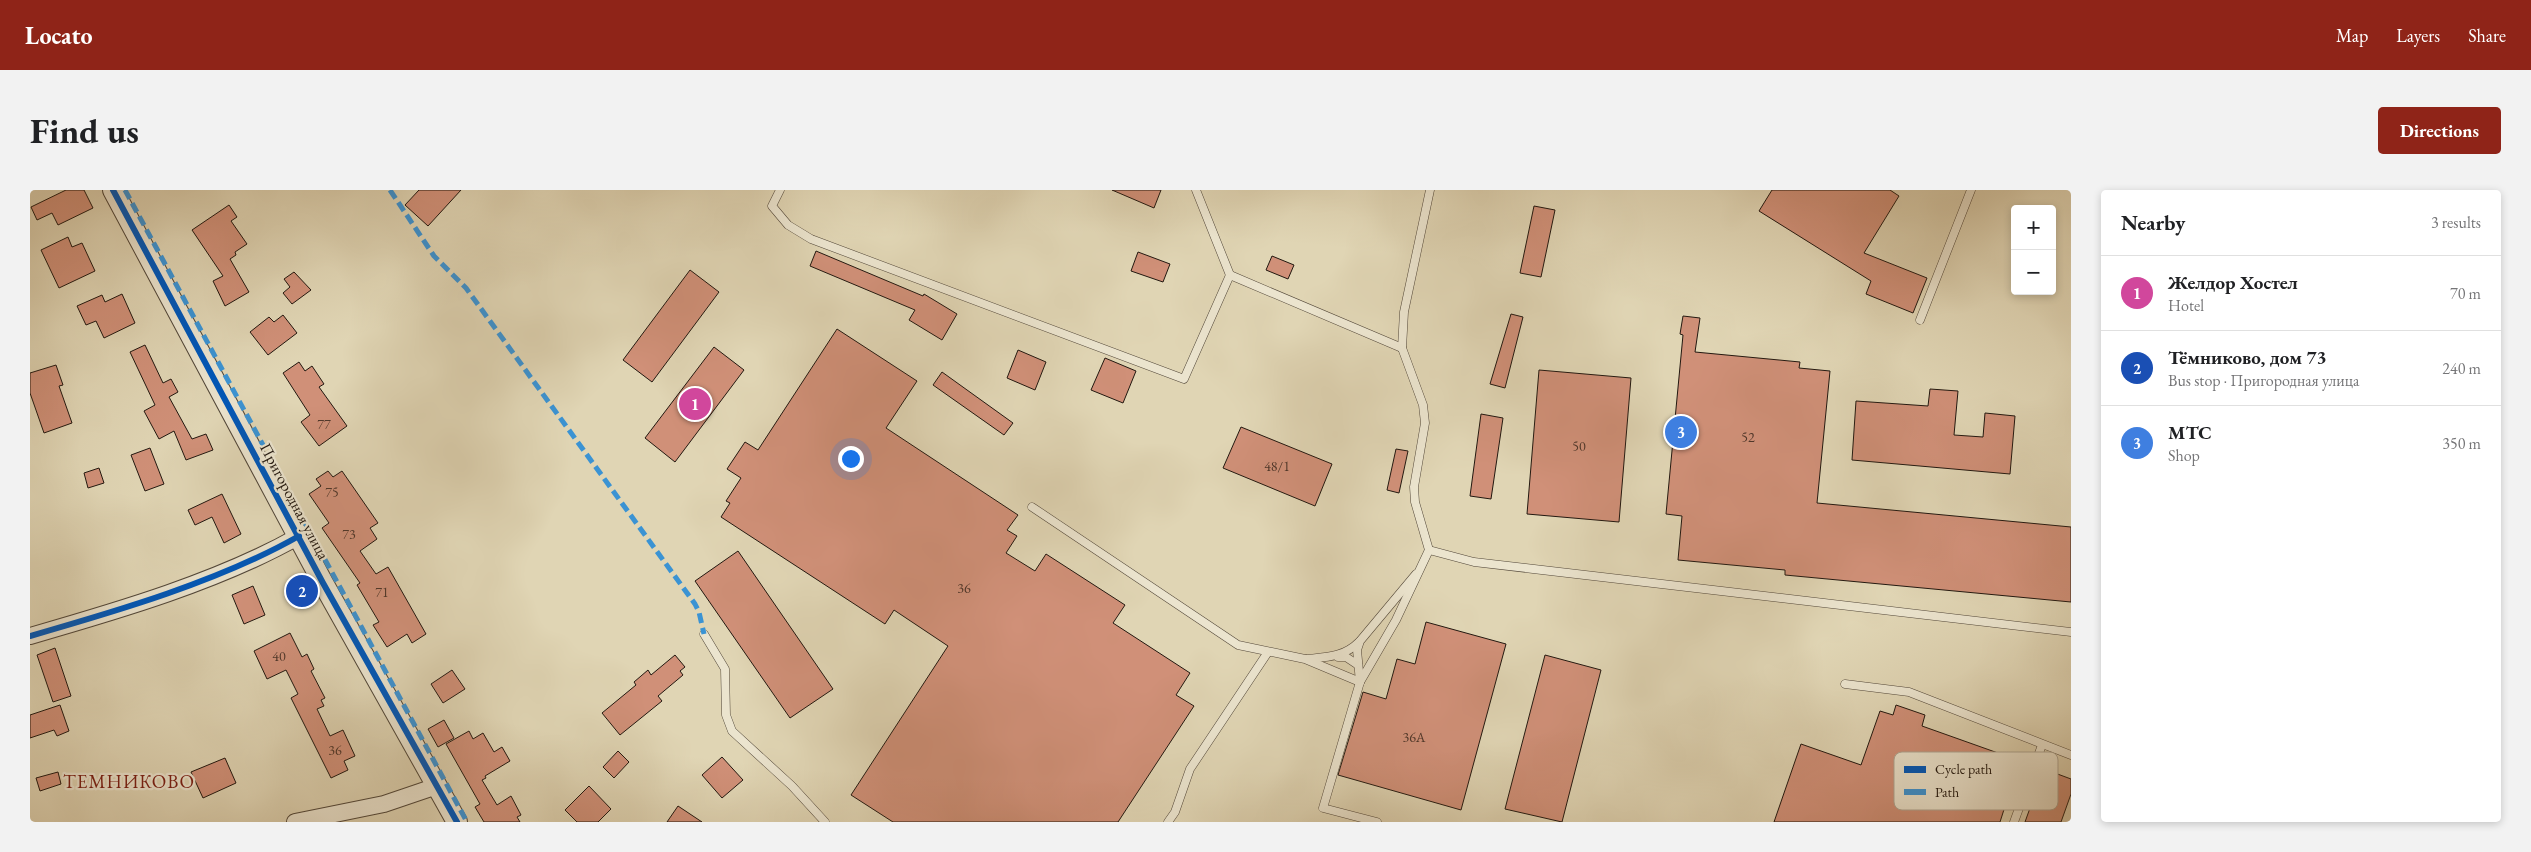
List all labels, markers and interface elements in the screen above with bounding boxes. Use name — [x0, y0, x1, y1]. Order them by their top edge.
text: Locato — [25, 20, 93, 51]
text: Map — [2336, 24, 2368, 47]
text: Layers — [2396, 24, 2440, 47]
text: Share — [2468, 24, 2506, 47]
button: Directions — [2378, 107, 2501, 154]
text: Find us — [30, 108, 139, 153]
map controls — [2011, 205, 2056, 295]
button: + — [2011, 205, 2056, 250]
text: Nearby — [2121, 209, 2185, 236]
text: 3 results — [2431, 212, 2481, 233]
button: − — [2011, 250, 2056, 295]
text: Желдор Хостел — [2168, 270, 2298, 295]
text: 1 — [2133, 283, 2141, 304]
text: 70 m — [2450, 283, 2481, 304]
text: Hotel — [2168, 295, 2204, 316]
text: Тёмниково, дом 73 — [2168, 345, 2327, 370]
text: 2 — [2133, 358, 2141, 379]
text: 240 m — [2442, 358, 2481, 379]
text: Bus stop · Пригородная улица — [2168, 370, 2359, 391]
pin: 1 — [679, 385, 711, 423]
pin: 3 — [1665, 413, 1697, 451]
house number: 77 — [317, 415, 331, 433]
text: МТС — [2168, 420, 2212, 445]
house number: 52 — [1741, 428, 1755, 446]
text: 3 — [2133, 433, 2141, 454]
text: 350 m — [2442, 433, 2481, 454]
house number: 50 — [1572, 437, 1586, 455]
street label: Пригородная улица — [255, 439, 334, 564]
text: Shop — [2168, 445, 2200, 466]
your location — [838, 446, 864, 472]
house number: 48/1 — [1264, 457, 1290, 475]
house number: 75 — [325, 483, 339, 501]
house number: 73 — [342, 525, 356, 543]
pin: 2 — [286, 572, 318, 610]
house number: 36 — [957, 579, 971, 597]
house number: 71 — [375, 583, 389, 601]
house number: 40 — [272, 647, 286, 665]
house number: 36А — [1402, 728, 1426, 746]
house number: 36 — [328, 741, 342, 759]
legend — [1894, 752, 2058, 810]
text: Cycle path — [1935, 760, 1992, 778]
district label: ТЕМНИКОВО — [63, 769, 195, 794]
text: Path — [1935, 783, 1959, 801]

